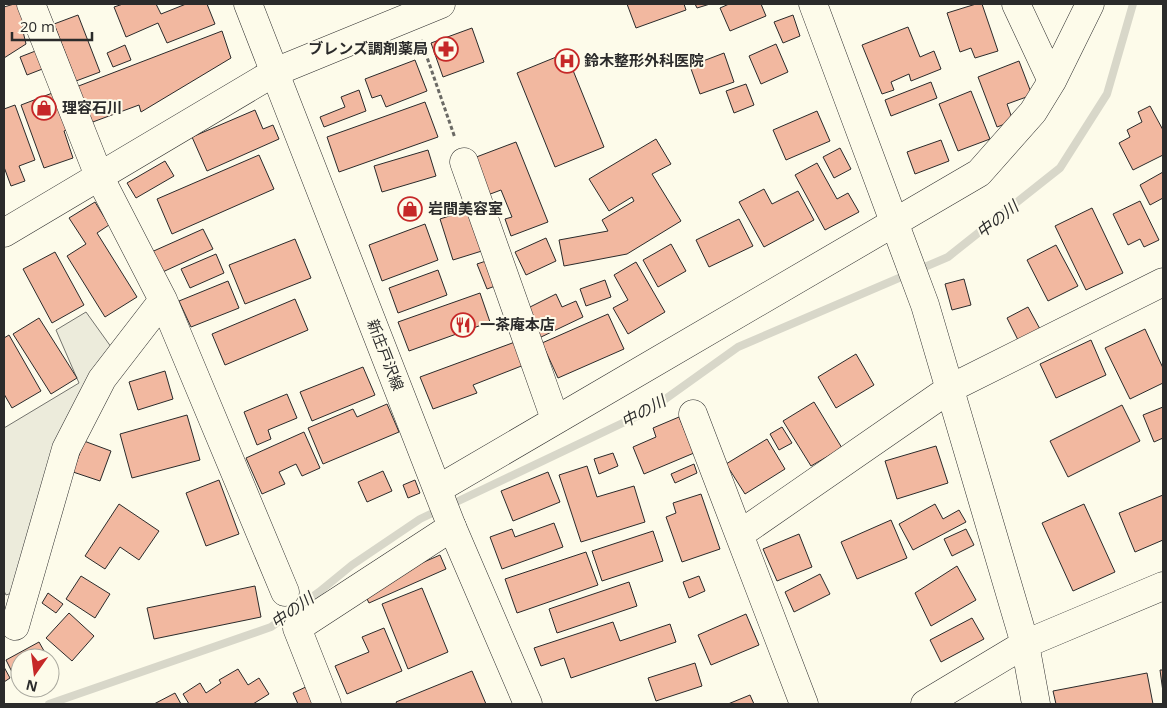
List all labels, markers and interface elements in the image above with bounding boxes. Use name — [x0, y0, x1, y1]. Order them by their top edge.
scale bar — [12, 10, 92, 42]
text: 20 m — [20, 16, 55, 36]
pharmacy icon: ブレンズ調剤薬局 — [433, 36, 459, 62]
place label: ブレンズ調剤薬局 — [308, 38, 428, 58]
hospital icon: 鈴木整形外科医院 — [554, 48, 580, 74]
place label: 鈴木整形外科医院 — [584, 50, 704, 70]
shop icon: 理容石川 — [31, 95, 57, 121]
place label: 理容石川 — [62, 97, 122, 117]
water label: 中の川 — [971, 194, 1024, 242]
shop icon: 岩間美容室 — [397, 196, 423, 222]
place label: 岩間美容室 — [428, 198, 503, 218]
restaurant icon: 一茶庵本店 — [450, 312, 476, 338]
place label: 一茶庵本店 — [480, 314, 555, 334]
street label: 新庄戸沢線 — [363, 316, 409, 393]
water label: 中の川 — [617, 389, 671, 432]
water label: 中の川 — [266, 586, 319, 633]
north arrow — [10, 648, 60, 698]
text: N — [24, 676, 40, 697]

